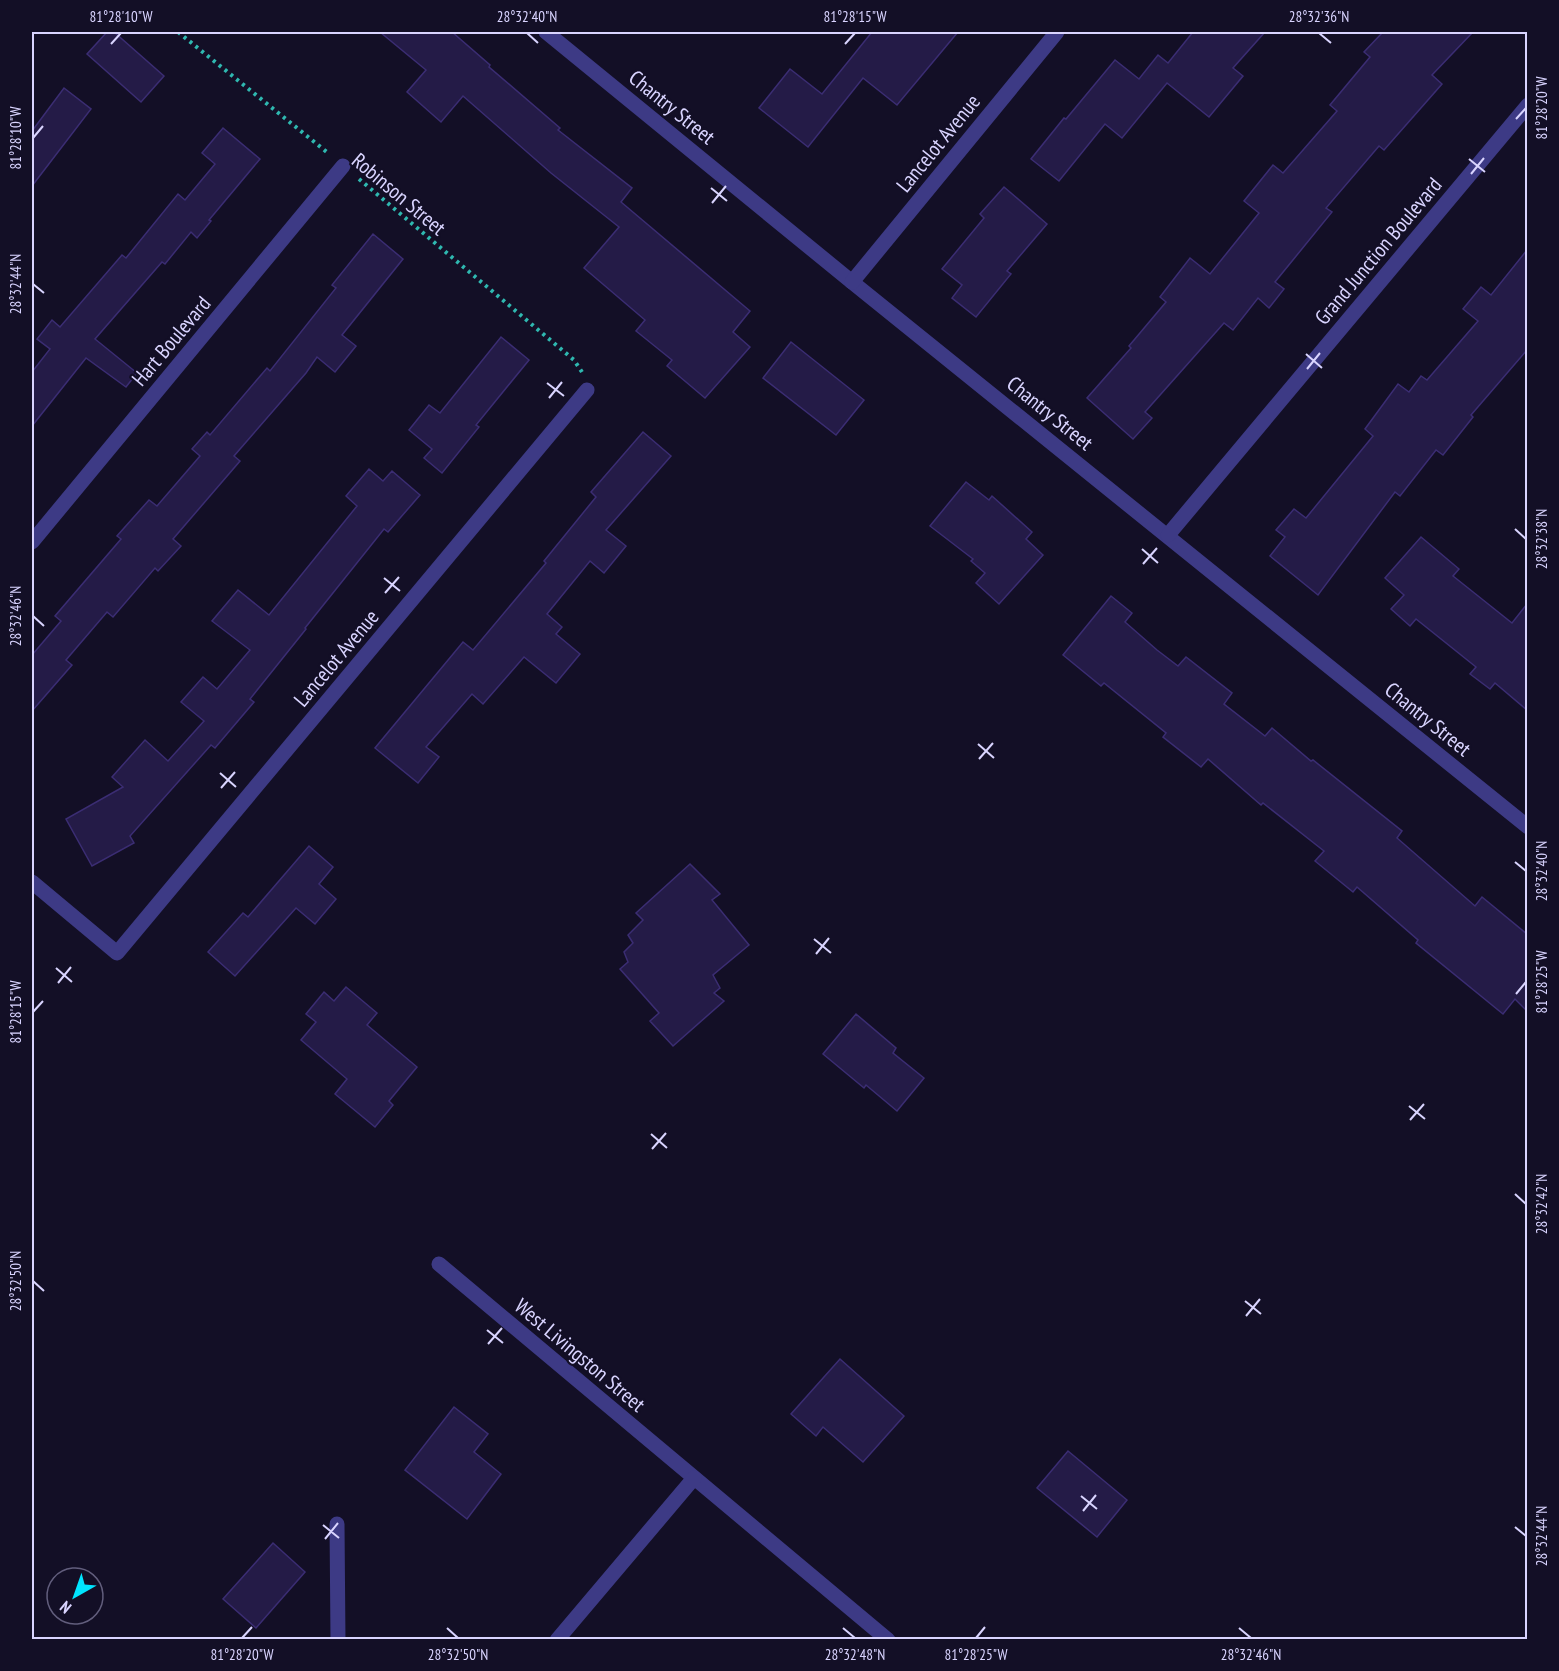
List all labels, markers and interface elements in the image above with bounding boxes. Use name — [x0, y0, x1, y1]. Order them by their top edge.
text: 81°28'10"W — [89, 7, 153, 26]
text: 28°32'40"N — [497, 7, 557, 26]
text: 81°28'15"W — [823, 7, 887, 26]
text: 28°32'36"N — [1289, 7, 1349, 26]
street label: Chantry Street — [623, 64, 721, 150]
text: 81°28'20"W — [1532, 76, 1551, 140]
street label: Lancelot Avenue — [890, 88, 986, 198]
text: 81°28'10"W — [6, 106, 25, 170]
street label: Robinson Street — [346, 147, 452, 241]
street label: Grand Junction Boulevard — [1309, 172, 1447, 330]
text: 28°32'44"N — [6, 254, 25, 314]
street label: Hart Boulevard — [126, 291, 216, 391]
street label: Chantry Street — [1001, 370, 1099, 456]
text: 28°32'38"N — [1532, 509, 1551, 569]
text: 28°32'46"N — [6, 586, 25, 646]
street label: Lancelot Avenue — [288, 604, 384, 712]
street label: Chantry Street — [1379, 676, 1477, 762]
text: 28°32'40"N — [1532, 841, 1551, 901]
text: 81°28'25"W — [1532, 950, 1551, 1014]
text: 81°28'15"W — [6, 980, 25, 1044]
text: 28°32'42"N — [1532, 1174, 1551, 1234]
text: 28°32'50"N — [6, 1251, 25, 1311]
street label: West Livingston Street — [509, 1292, 651, 1418]
text: 28°32'44"N — [1532, 1506, 1551, 1566]
north arrow — [45, 1566, 105, 1626]
text: N — [56, 1597, 75, 1618]
text: 81°28'20"W — [210, 1645, 274, 1664]
text: 28°32'50"N — [428, 1645, 488, 1664]
text: 28°32'48"N — [825, 1645, 885, 1664]
text: 81°28'25"W — [944, 1645, 1008, 1664]
text: 28°32'46"N — [1221, 1645, 1281, 1664]

